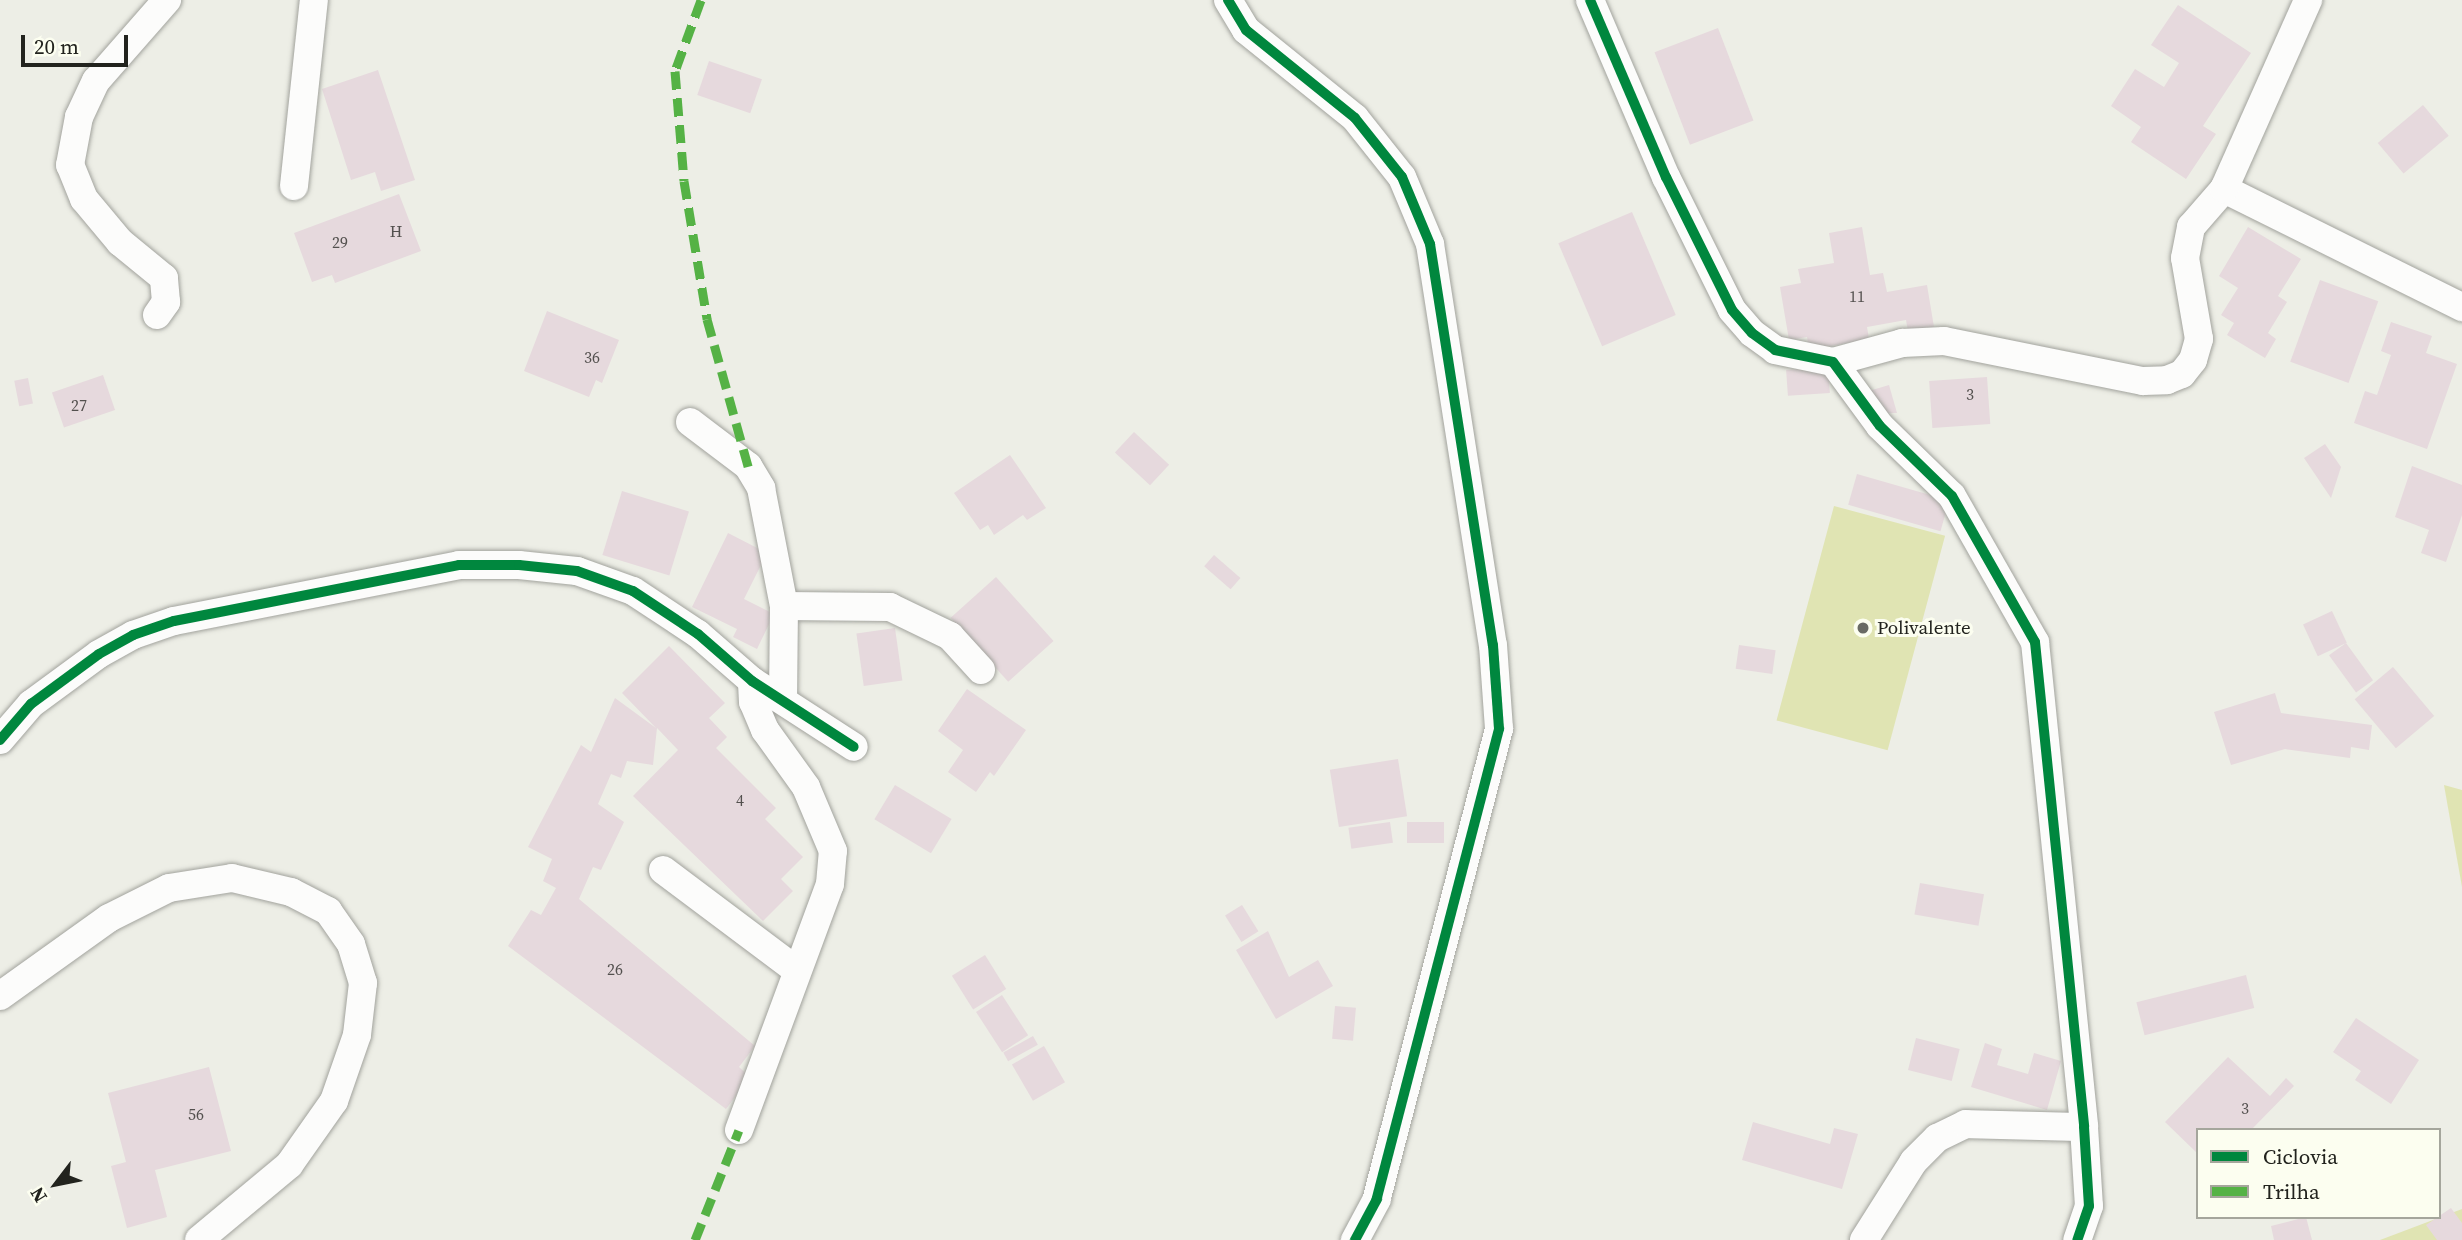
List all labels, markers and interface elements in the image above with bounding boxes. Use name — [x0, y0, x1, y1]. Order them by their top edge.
scale bar — [24, 21, 131, 65]
text: 20 m — [34, 32, 79, 61]
house number: H — [390, 221, 402, 241]
house number: 29 — [332, 232, 348, 252]
house number: 11 — [1849, 286, 1865, 306]
house number: 36 — [584, 347, 600, 367]
house number: 3 — [1966, 384, 1974, 404]
house number: 27 — [71, 395, 87, 415]
place label: Polivalente — [1877, 617, 1971, 639]
marker: Polivalente — [1855, 620, 1871, 636]
house number: 4 — [736, 790, 744, 810]
house number: 26 — [607, 959, 623, 979]
house number: 3 — [2241, 1098, 2249, 1118]
house number: 56 — [188, 1104, 204, 1124]
legend — [2196, 1128, 2441, 1219]
text: Ciclovia — [2263, 1142, 2338, 1171]
north arrow — [21, 1149, 91, 1219]
text: Trilha — [2263, 1177, 2320, 1206]
text: N — [23, 1182, 53, 1208]

